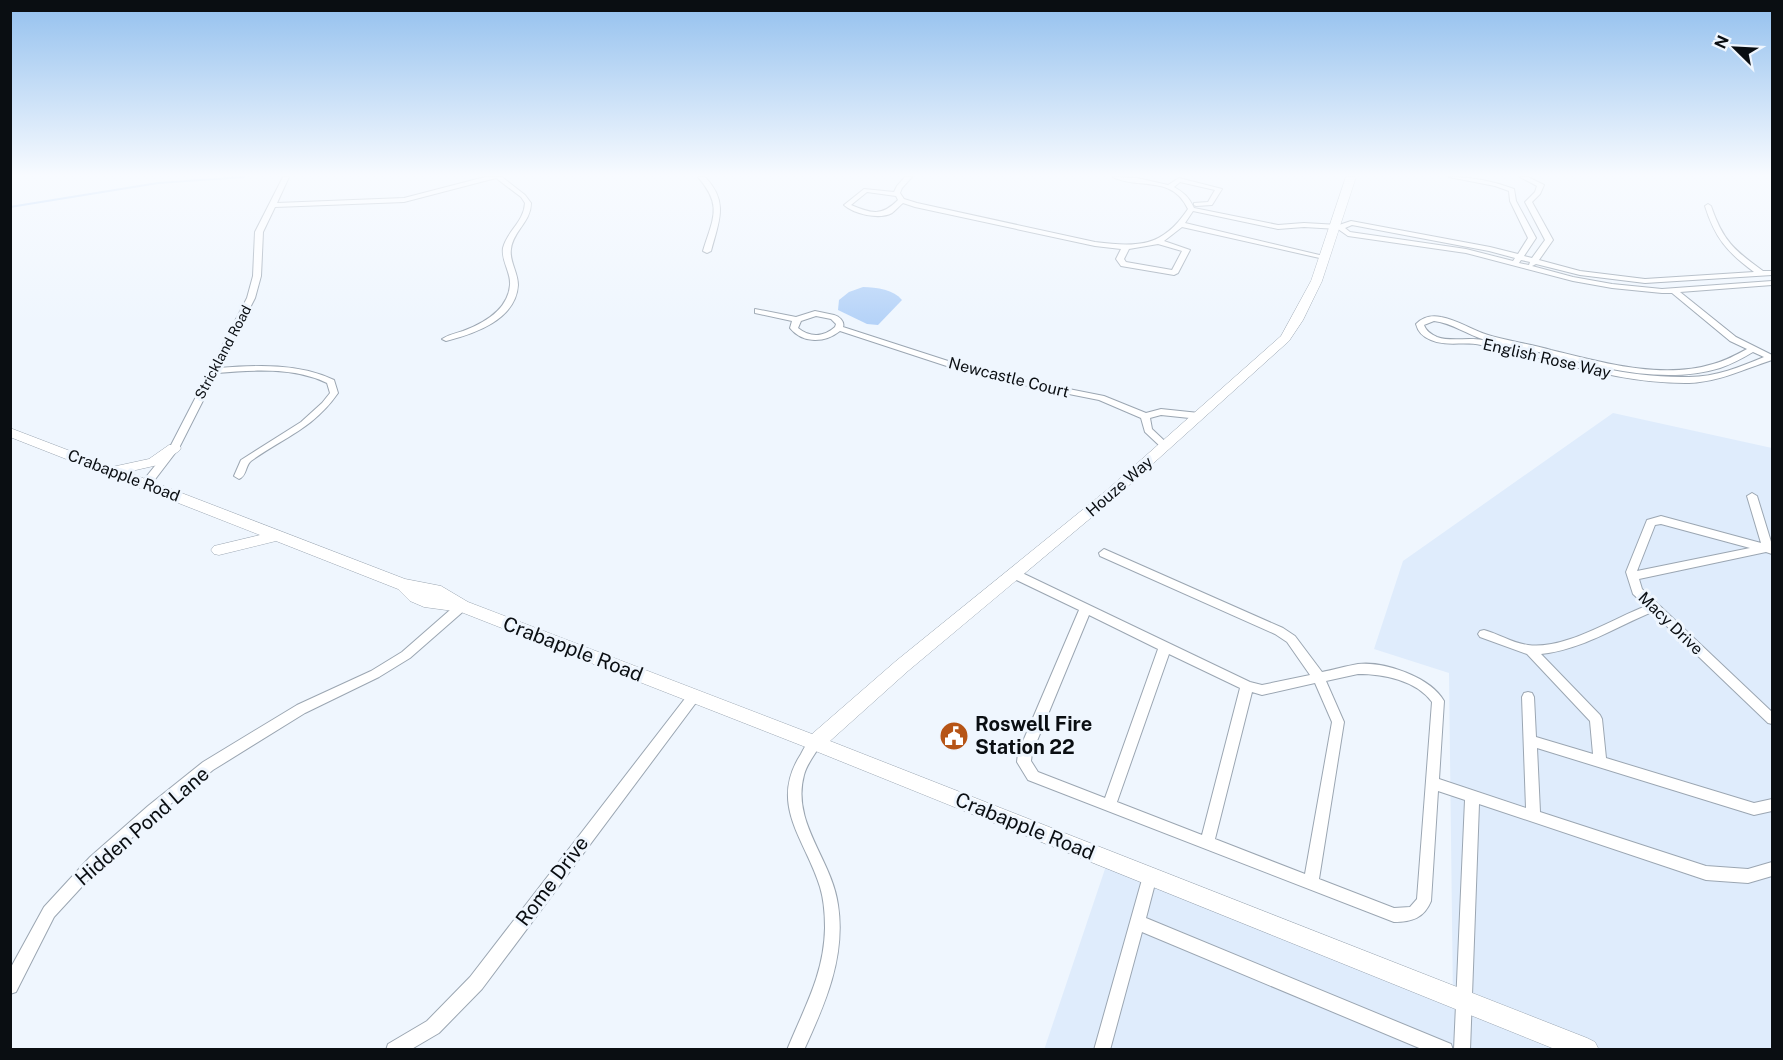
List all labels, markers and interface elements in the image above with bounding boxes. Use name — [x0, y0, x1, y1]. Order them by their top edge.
north arrow — [1705, 18, 1765, 78]
text: N — [1711, 33, 1733, 52]
street label: Strickland Road — [192, 302, 254, 402]
street label: English Rose Way — [1481, 335, 1613, 383]
street label: Newcastle Court — [947, 353, 1071, 402]
street label: Crabapple Road — [65, 445, 182, 506]
street label: Houze Way — [1082, 452, 1157, 521]
street label: Macy Drive — [1634, 588, 1707, 659]
street label: Crabapple Road — [500, 611, 646, 687]
place label: Roswell Fire Station 22 — [975, 712, 1092, 759]
public building icon: Roswell Fire Station 22 — [938, 720, 970, 752]
street label: Hidden Pond Lane — [70, 761, 214, 891]
street label: Crabapple Road — [952, 787, 1098, 865]
street label: Rome Drive — [511, 832, 593, 930]

